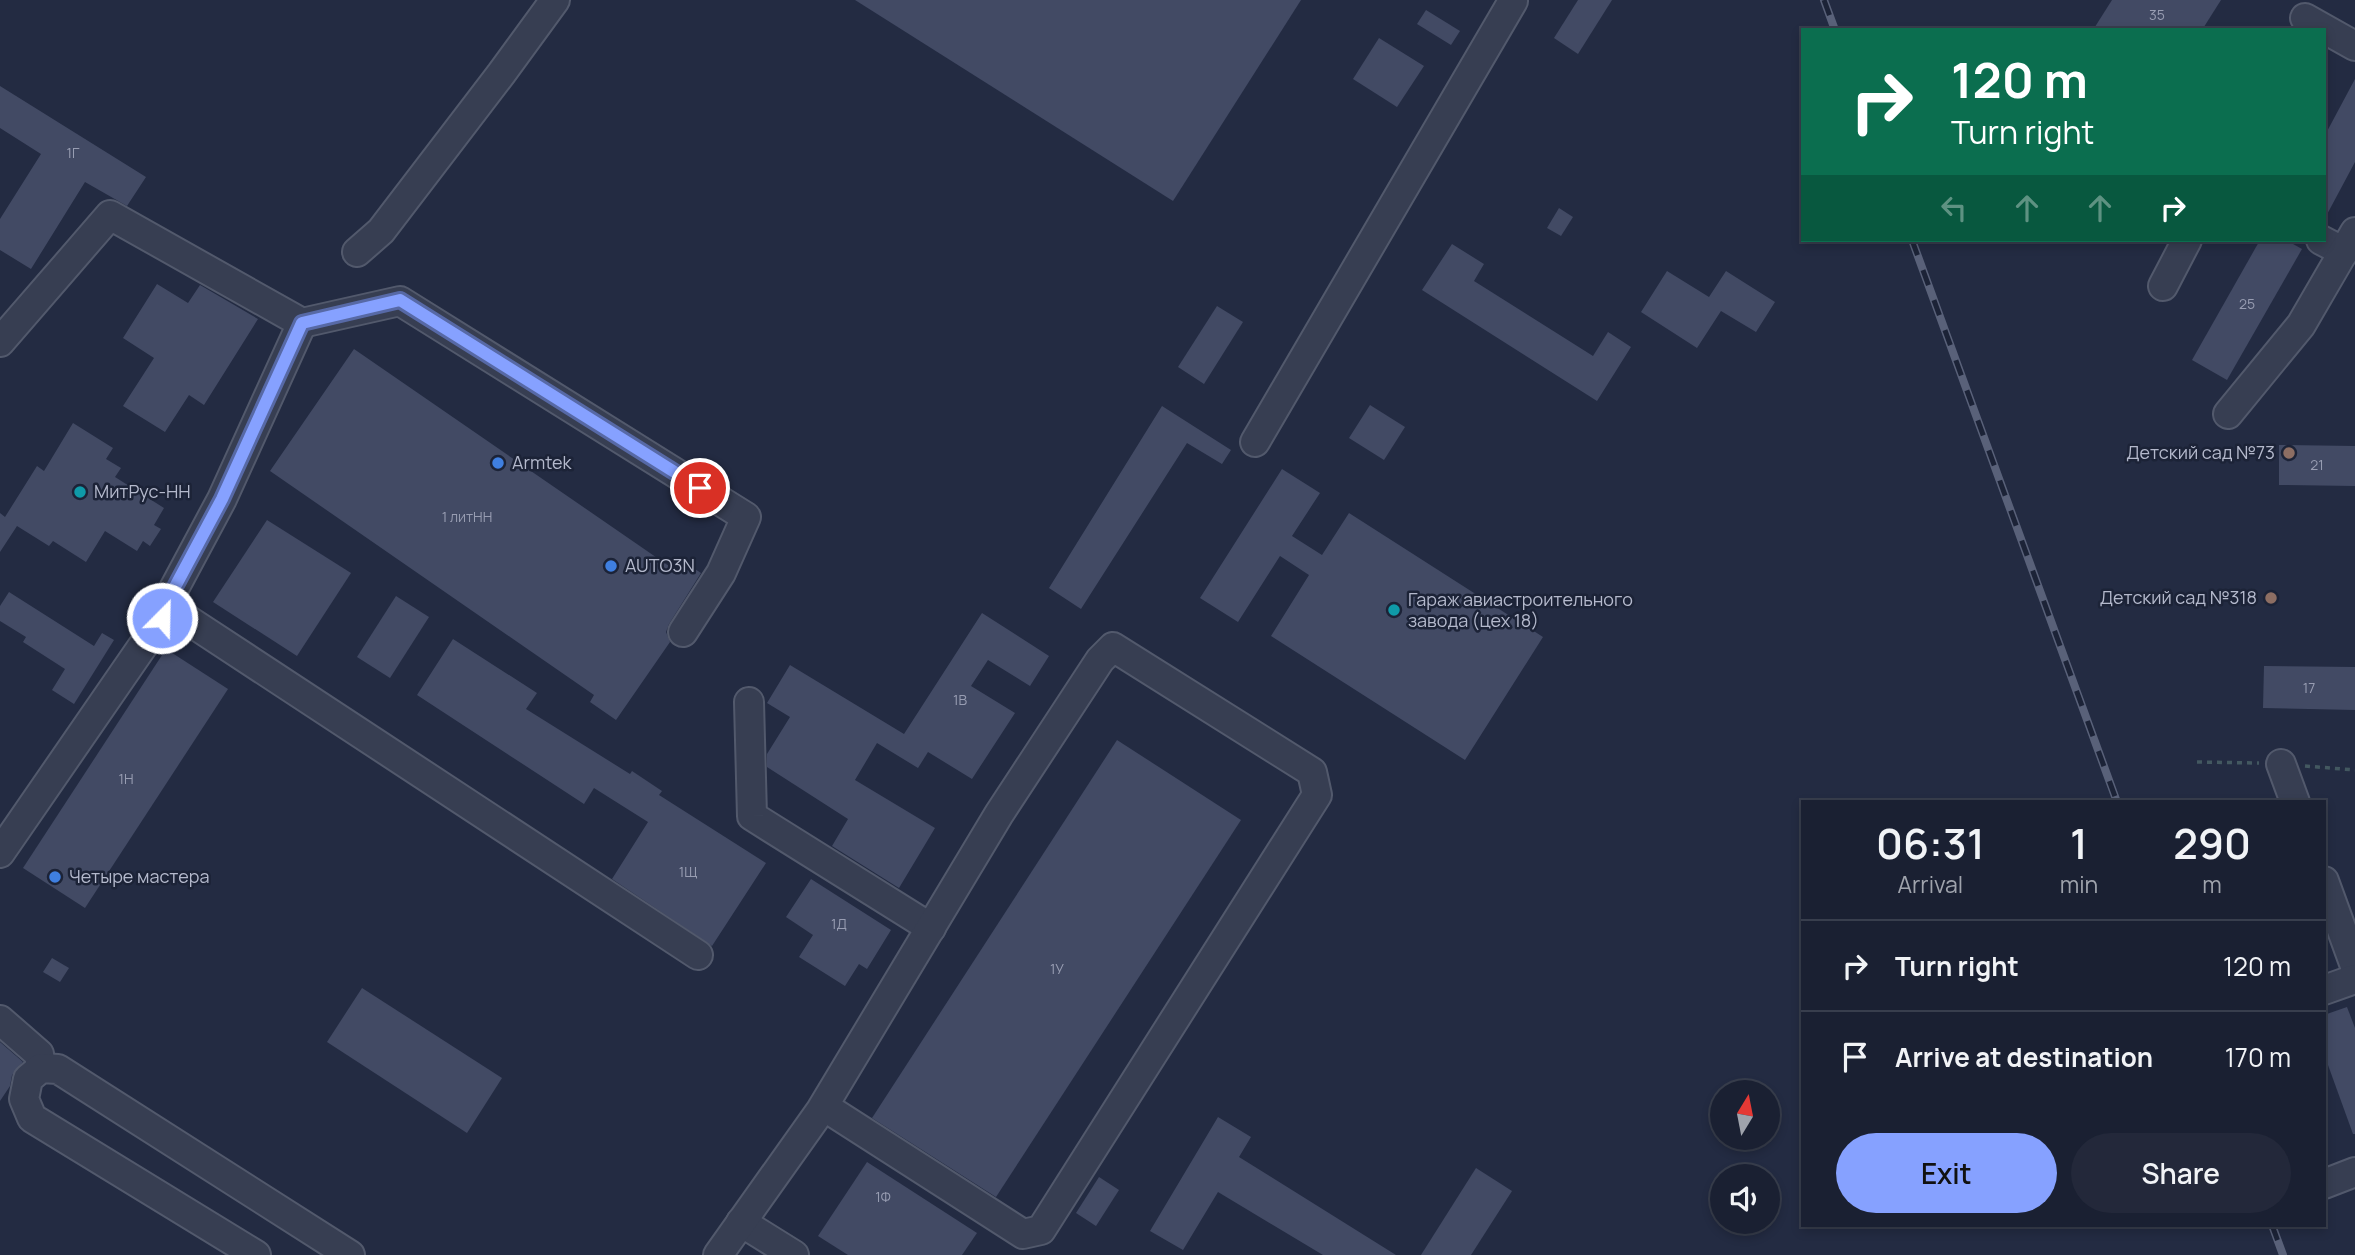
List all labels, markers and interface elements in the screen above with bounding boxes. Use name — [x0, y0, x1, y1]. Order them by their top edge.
house number: 35 — [2149, 5, 2165, 24]
text: 120 m — [1951, 46, 2088, 113]
icon: right — [1836, 56, 1927, 147]
text: Turn right — [1951, 110, 2094, 154]
house number: 1Г — [67, 143, 80, 162]
icon: left — [1935, 189, 1973, 227]
icon: ahead — [2008, 189, 2046, 227]
icon: ahead — [2081, 189, 2119, 227]
icon: right — [2154, 189, 2192, 227]
house number: 25 — [2239, 294, 2255, 313]
place label: Детский сад №73 — [2126, 440, 2275, 464]
marker: Детский сад №73 — [2281, 445, 2297, 461]
place label: Armtek — [512, 450, 573, 474]
marker: Armtek — [490, 455, 506, 471]
house number: 21 — [2310, 455, 2324, 474]
pin — [670, 458, 730, 518]
icon: arrive — [681, 469, 719, 507]
place label: МитРус-НН — [94, 479, 191, 503]
marker: МитРус-НН — [72, 484, 88, 500]
house number: 1 литНН — [442, 507, 492, 526]
place label: AUTO3N — [625, 553, 695, 577]
marker: AUTO3N — [603, 558, 619, 574]
position arrow — [125, 581, 199, 655]
place label: Детский сад №318 — [2100, 585, 2257, 609]
place label: Гараж авиастроительного завода (цех 18) — [1408, 587, 1633, 632]
marker: Детский сад №318 — [2263, 590, 2279, 606]
marker: Гараж авиастроительного завода (цех 18) — [1386, 602, 1402, 618]
house number: 17 — [2303, 678, 2315, 697]
house number: 1В — [953, 690, 967, 709]
house number: 1Н — [118, 769, 134, 788]
text: 06:31 — [1876, 814, 1985, 872]
text: 1 — [2070, 814, 2088, 872]
text: 290 — [2173, 814, 2251, 872]
house number: 1Щ — [679, 862, 697, 881]
place label: Четыре мастера — [69, 864, 209, 888]
text: Arrival — [1897, 868, 1963, 900]
text: min — [2060, 868, 2098, 900]
text: m — [2202, 868, 2222, 900]
marker: Четыре мастера — [47, 869, 63, 885]
house number: 1Д — [831, 914, 847, 933]
icon: right — [1836, 947, 1874, 985]
text: Turn right — [1895, 948, 2019, 984]
text: 120 m — [2223, 948, 2291, 984]
house number: 1У — [1050, 959, 1064, 978]
icon: arrive — [1836, 1038, 1874, 1076]
text: Arrive at destination — [1895, 1039, 2153, 1075]
text: 170 m — [2225, 1039, 2291, 1075]
north arrow — [1710, 1080, 1780, 1150]
map controls — [1710, 1080, 1780, 1234]
button: Exit — [1836, 1133, 2057, 1213]
button: Share — [2071, 1133, 2291, 1213]
button: sound — [1710, 1164, 1780, 1234]
house number: 1Ф — [875, 1187, 891, 1206]

